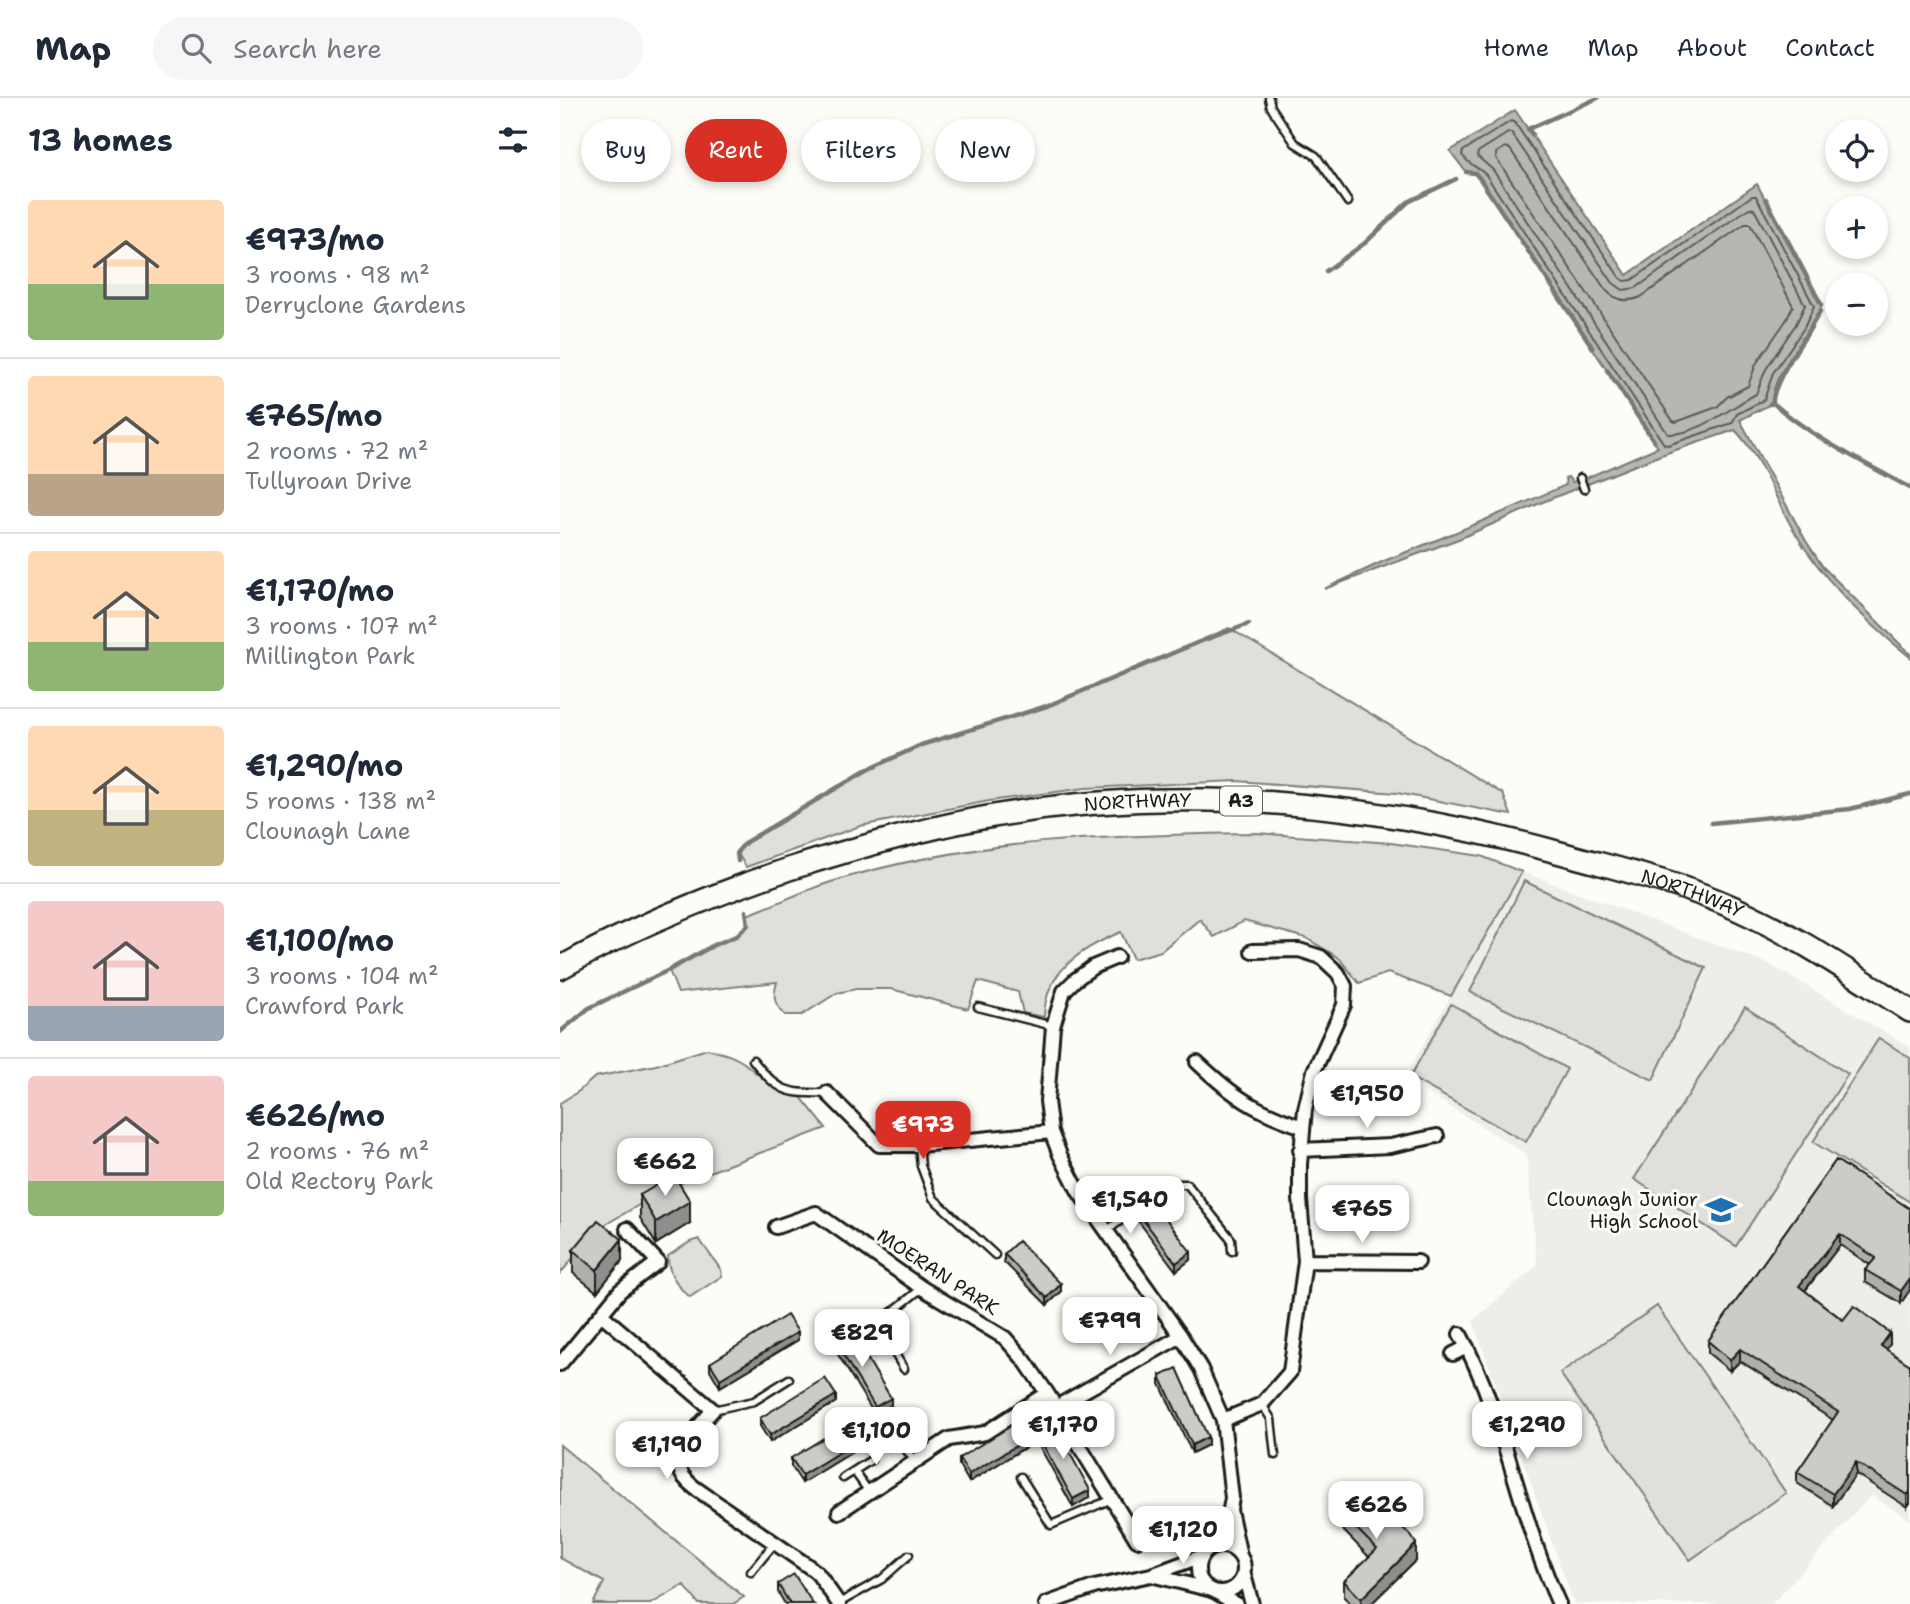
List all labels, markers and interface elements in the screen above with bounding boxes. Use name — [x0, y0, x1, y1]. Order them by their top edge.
search box — [153, 17, 643, 80]
text: Map — [35, 26, 111, 71]
icon: search — [177, 29, 215, 67]
text: Search here — [233, 31, 382, 66]
text: Home — [1483, 32, 1549, 64]
text: Map — [1587, 32, 1639, 64]
text: About — [1677, 32, 1747, 64]
text: Contact — [1785, 32, 1875, 64]
chip: Buy — [581, 119, 671, 182]
chip: Rent — [685, 119, 787, 182]
chip: Filters — [801, 119, 921, 182]
chip: New — [935, 119, 1035, 182]
map controls — [1825, 119, 1888, 336]
button: locate — [1825, 119, 1888, 182]
text: 13 homes — [28, 120, 173, 161]
icon: filters — [494, 121, 532, 159]
button: + — [1825, 196, 1888, 259]
text: €973/mo — [245, 219, 385, 260]
icon: home — [84, 228, 168, 312]
text: 3 rooms · 98 m² — [245, 260, 430, 290]
button: − — [1825, 273, 1888, 336]
text: Derryclone Gardens — [245, 290, 466, 320]
text: €765/mo — [245, 395, 383, 436]
icon: home — [84, 404, 168, 488]
text: 2 rooms · 72 m² — [245, 436, 428, 466]
text: Tullyroan Drive — [245, 466, 412, 496]
text: €1,170/mo — [245, 570, 395, 611]
icon: home — [84, 579, 168, 663]
text: 3 rooms · 107 m² — [245, 611, 438, 641]
text: Millington Park — [245, 641, 416, 671]
text: €1,290/mo — [245, 745, 404, 786]
icon: home — [84, 754, 168, 838]
text: 5 rooms · 138 m² — [245, 786, 436, 816]
road number: A3 — [1220, 786, 1262, 816]
street label: NORTHWAY — [1083, 787, 1192, 817]
text: Clounagh Lane — [245, 816, 411, 846]
street label: NORTHWAY — [1638, 863, 1748, 923]
text: €1,100/mo — [245, 920, 394, 961]
icon: home — [84, 929, 168, 1013]
text: 3 rooms · 104 m² — [245, 961, 438, 991]
text: Crawford Park — [245, 991, 404, 1021]
pin: €1,950 — [1310, 1070, 1424, 1130]
text: €1,950 — [1330, 1078, 1404, 1108]
text: €626/mo — [245, 1095, 385, 1136]
pin: €973 — [882, 1102, 964, 1161]
icon: home — [84, 1104, 168, 1188]
text: €973 — [891, 1109, 955, 1139]
text: 2 rooms · 76 m² — [245, 1136, 429, 1166]
pin: €662 — [624, 1138, 706, 1198]
text: €662 — [633, 1146, 697, 1176]
text: Old Rectory Park — [245, 1166, 434, 1196]
pin: €1,540 — [1073, 1176, 1187, 1236]
text: €1,540 — [1091, 1184, 1169, 1214]
pin: €765 — [1321, 1186, 1403, 1245]
place label: Clounagh Junior High School — [1547, 1187, 1698, 1234]
text: €765 — [1331, 1193, 1393, 1223]
school or university icon: Clounagh Junior High School — [1704, 1193, 1738, 1227]
street label: MOERAN PARK — [872, 1223, 1004, 1321]
pin: €799 — [1069, 1298, 1151, 1357]
text: €799 — [1078, 1305, 1142, 1335]
pin: €829 — [821, 1310, 903, 1369]
text: €829 — [830, 1317, 894, 1347]
pin: €1,170 — [1006, 1402, 1120, 1461]
pin: €1,290 — [1470, 1402, 1584, 1461]
pin: €1,100 — [819, 1408, 933, 1467]
text: €1,170 — [1028, 1409, 1098, 1439]
text: €1,290 — [1488, 1409, 1566, 1439]
text: €1,100 — [841, 1415, 911, 1445]
pin: €1,190 — [610, 1422, 724, 1481]
text: €1,190 — [632, 1429, 702, 1459]
pin: €626 — [1335, 1482, 1417, 1541]
text: €626 — [1344, 1489, 1408, 1519]
pin: €1,120 — [1126, 1506, 1240, 1566]
text: €1,120 — [1148, 1514, 1218, 1544]

